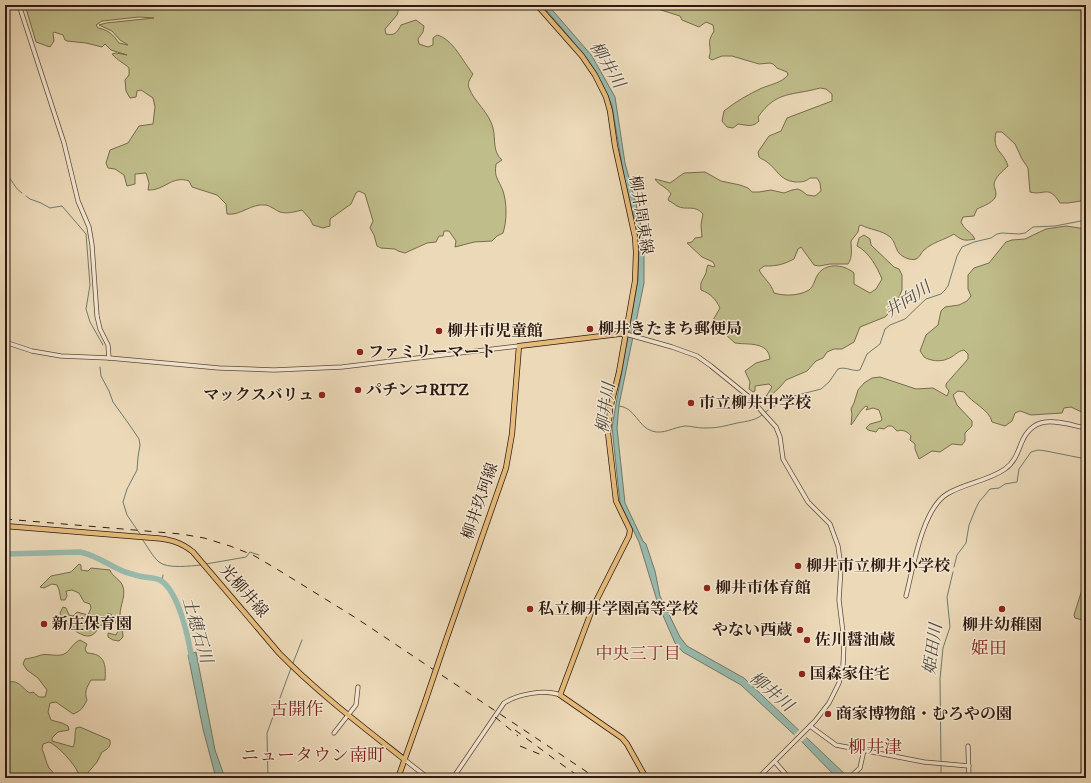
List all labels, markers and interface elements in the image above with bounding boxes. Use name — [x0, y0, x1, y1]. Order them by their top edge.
water label: 柳井川 — [584, 37, 631, 94]
street label: 柳井周東線 — [625, 174, 657, 256]
water label: 井向川 — [881, 276, 937, 323]
place label: 柳井きたまち郵便局 — [598, 319, 742, 339]
place label: 柳井市児童館 — [447, 321, 543, 341]
marker: 柳井きたまち郵便局 — [585, 324, 595, 334]
marker: 柳井市児童館 — [434, 326, 444, 336]
place label: ファミリーマート — [368, 342, 496, 362]
marker: ファミリーマート — [355, 347, 365, 357]
water label: 柳井川 — [592, 379, 621, 435]
place label: パチンコRITZ — [366, 380, 470, 400]
place label: マックスバリュ — [203, 385, 314, 405]
marker: パチンコRITZ — [353, 385, 363, 395]
marker: マックスバリュ — [317, 390, 327, 400]
place label: 市立柳井中学校 — [699, 393, 812, 413]
marker: 市立柳井中学校 — [686, 398, 696, 408]
street label: 柳井玖珂線 — [458, 460, 502, 542]
place label: 柳井市立柳井小学校 — [806, 556, 951, 576]
street label: 光柳井線 — [215, 560, 273, 622]
marker: 柳井市立柳井小学校 — [793, 561, 803, 571]
place label: 柳井市体育館 — [715, 578, 811, 598]
marker: 柳井市体育館 — [702, 583, 712, 593]
water label: 土穂石川 — [177, 594, 217, 668]
place label: 私立柳井学園高等学校 — [538, 599, 699, 619]
marker: 私立柳井学園高等学校 — [525, 604, 535, 614]
marker: 柳井幼稚園 — [997, 604, 1007, 614]
place label: 新庄保育園 — [51, 614, 132, 634]
place label: 柳井幼稚園 — [962, 615, 1042, 635]
marker: 新庄保育園 — [39, 619, 49, 629]
place label: やない西蔵 — [712, 620, 792, 640]
water label: 姫田川 — [919, 620, 948, 676]
marker: やない西蔵 — [795, 625, 805, 635]
place label: 佐川醤油蔵 — [815, 630, 895, 650]
marker: 佐川醤油蔵 — [802, 635, 812, 645]
district label: 姫田 — [971, 638, 1007, 660]
district label: 中央三丁目 — [596, 643, 681, 665]
place label: 国森家住宅 — [810, 664, 890, 684]
water label: 柳井川 — [744, 667, 799, 718]
marker: 国森家住宅 — [797, 669, 807, 679]
district label: 古開作 — [270, 699, 324, 721]
place label: 商家博物館・むろやの園 — [836, 704, 1012, 724]
marker: 商家博物館・むろやの園 — [823, 709, 833, 719]
district label: 柳井津 — [848, 737, 902, 759]
district label: ニュータウン南町 — [241, 745, 385, 767]

